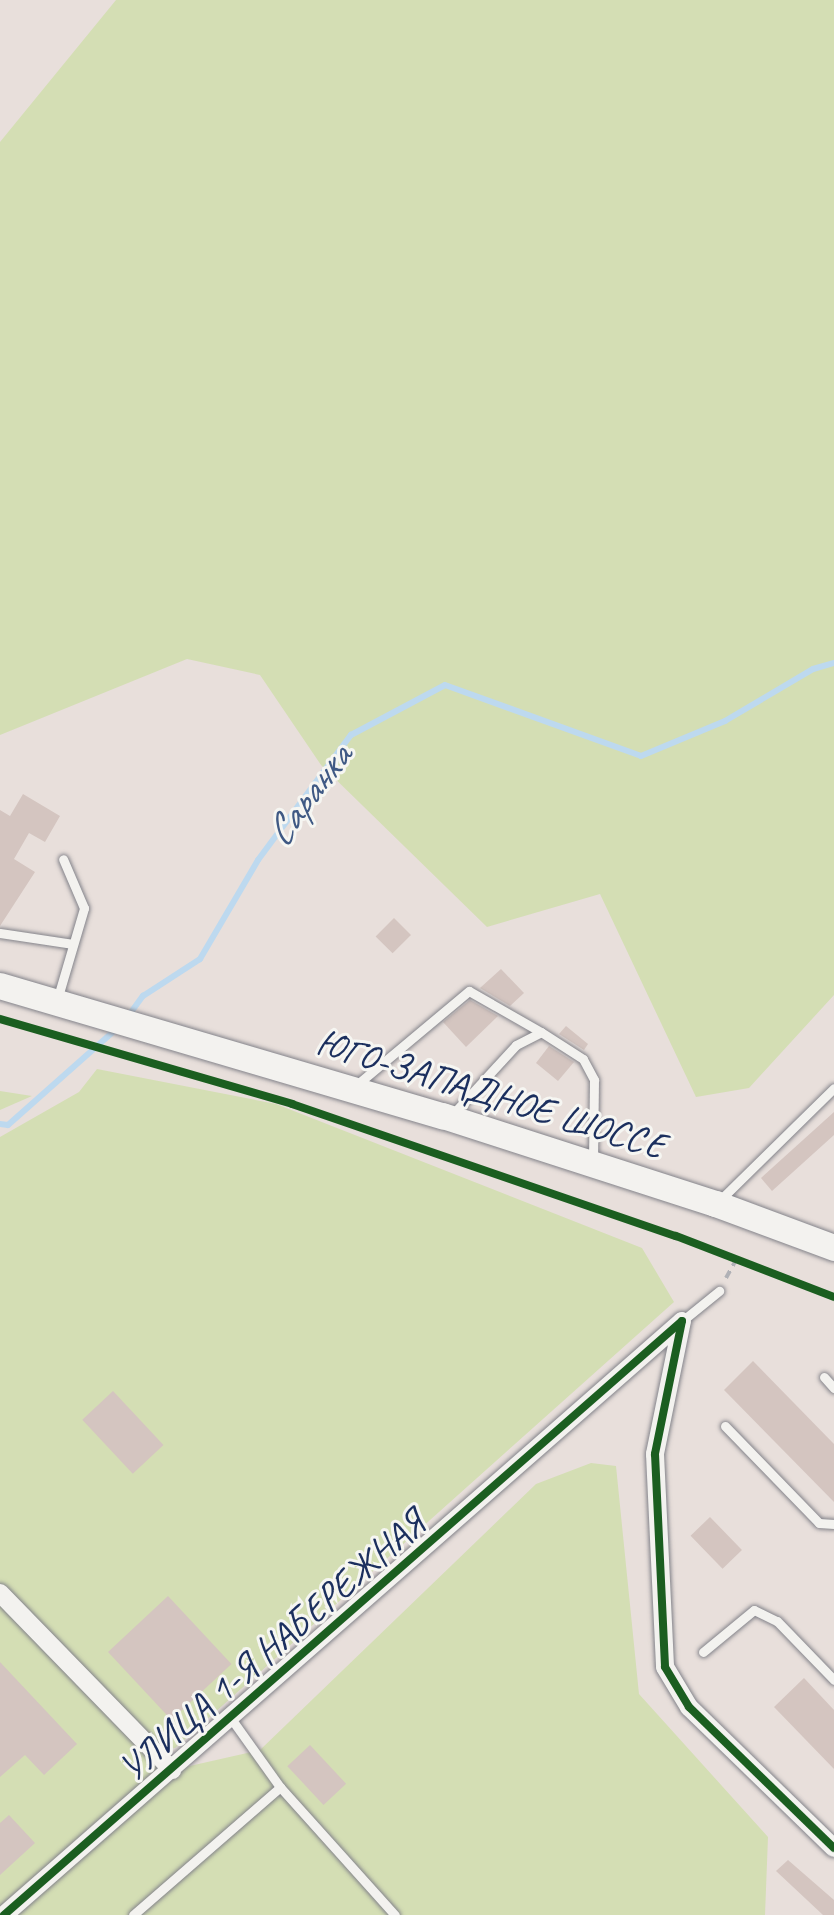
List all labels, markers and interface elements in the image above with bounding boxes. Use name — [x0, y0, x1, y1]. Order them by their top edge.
water label: Саранка — [254, 735, 362, 855]
street label: ЮГО-ЗАПАДНОЕ ШОССЕ — [311, 1019, 671, 1169]
street label: УЛИЦА 1-Я НАБЕРЕЖНАЯ — [110, 1501, 434, 1791]

